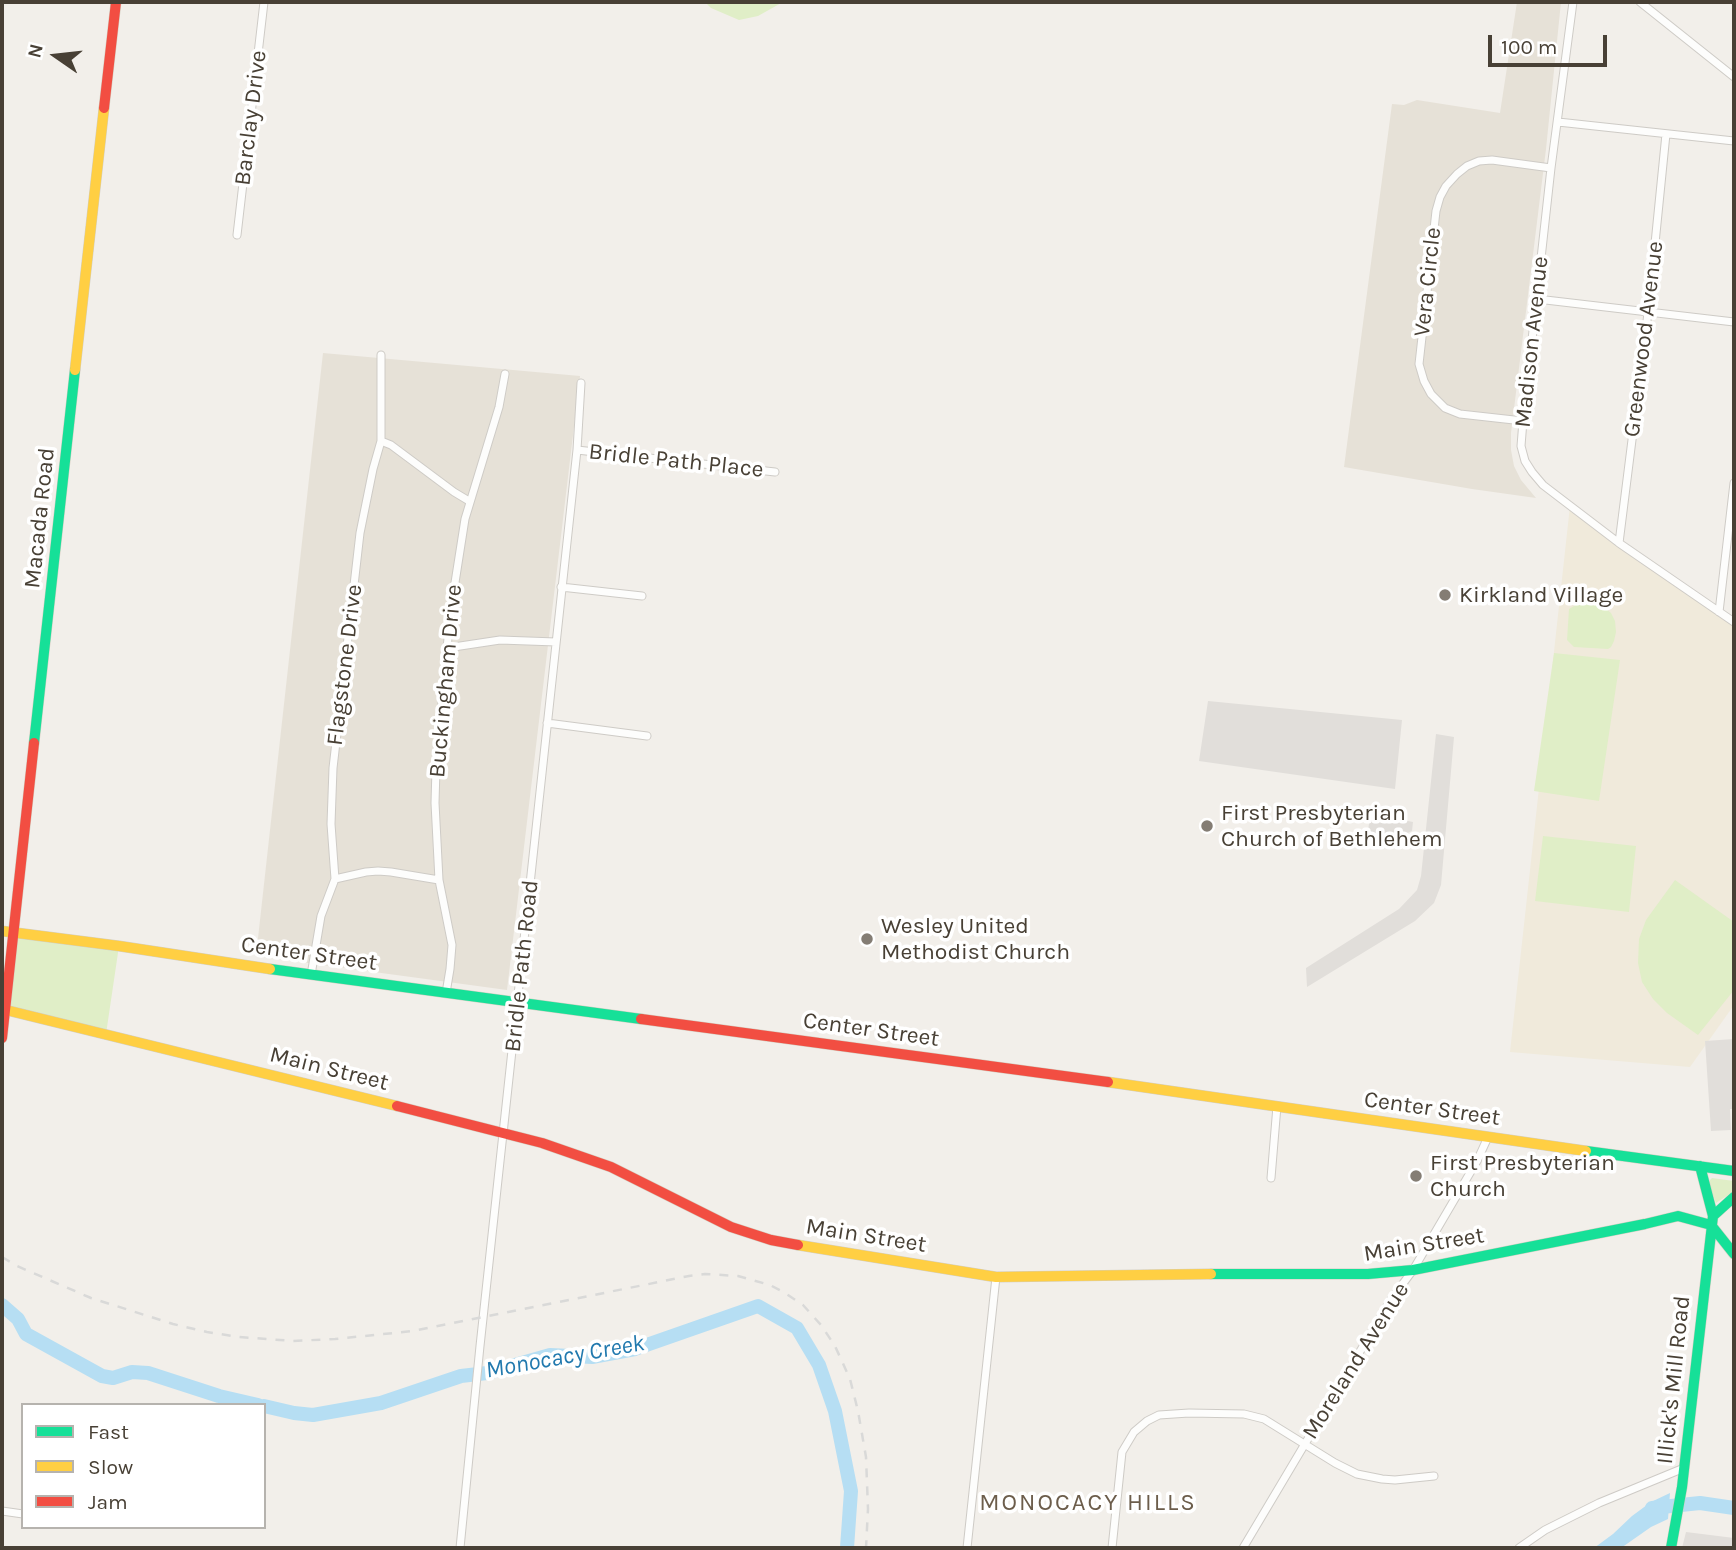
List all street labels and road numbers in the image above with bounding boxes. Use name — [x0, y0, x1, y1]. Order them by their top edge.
street label: Barclay Drive — [229, 49, 273, 187]
street label: Vera Circle — [1409, 226, 1447, 338]
street label: Greenwood Avenue — [1618, 239, 1670, 439]
street label: Madison Avenue — [1509, 255, 1555, 429]
street label: Bridle Path Place — [587, 438, 765, 484]
street label: Macada Road — [19, 446, 61, 590]
street label: Flagstone Drive — [321, 583, 369, 747]
street label: Buckingham Drive — [424, 583, 468, 779]
street label: Bridle Path Road — [499, 878, 545, 1054]
street label: Center Street — [239, 931, 379, 977]
street label: Center Street — [801, 1007, 941, 1053]
street label: Main Street — [267, 1041, 391, 1097]
street label: Center Street — [1362, 1086, 1502, 1132]
street label: Main Street — [804, 1213, 928, 1259]
street label: Main Street — [1362, 1222, 1486, 1268]
street label: Moreland Avenue — [1297, 1277, 1415, 1445]
street label: Illick's Mill Road — [1651, 1294, 1697, 1466]

